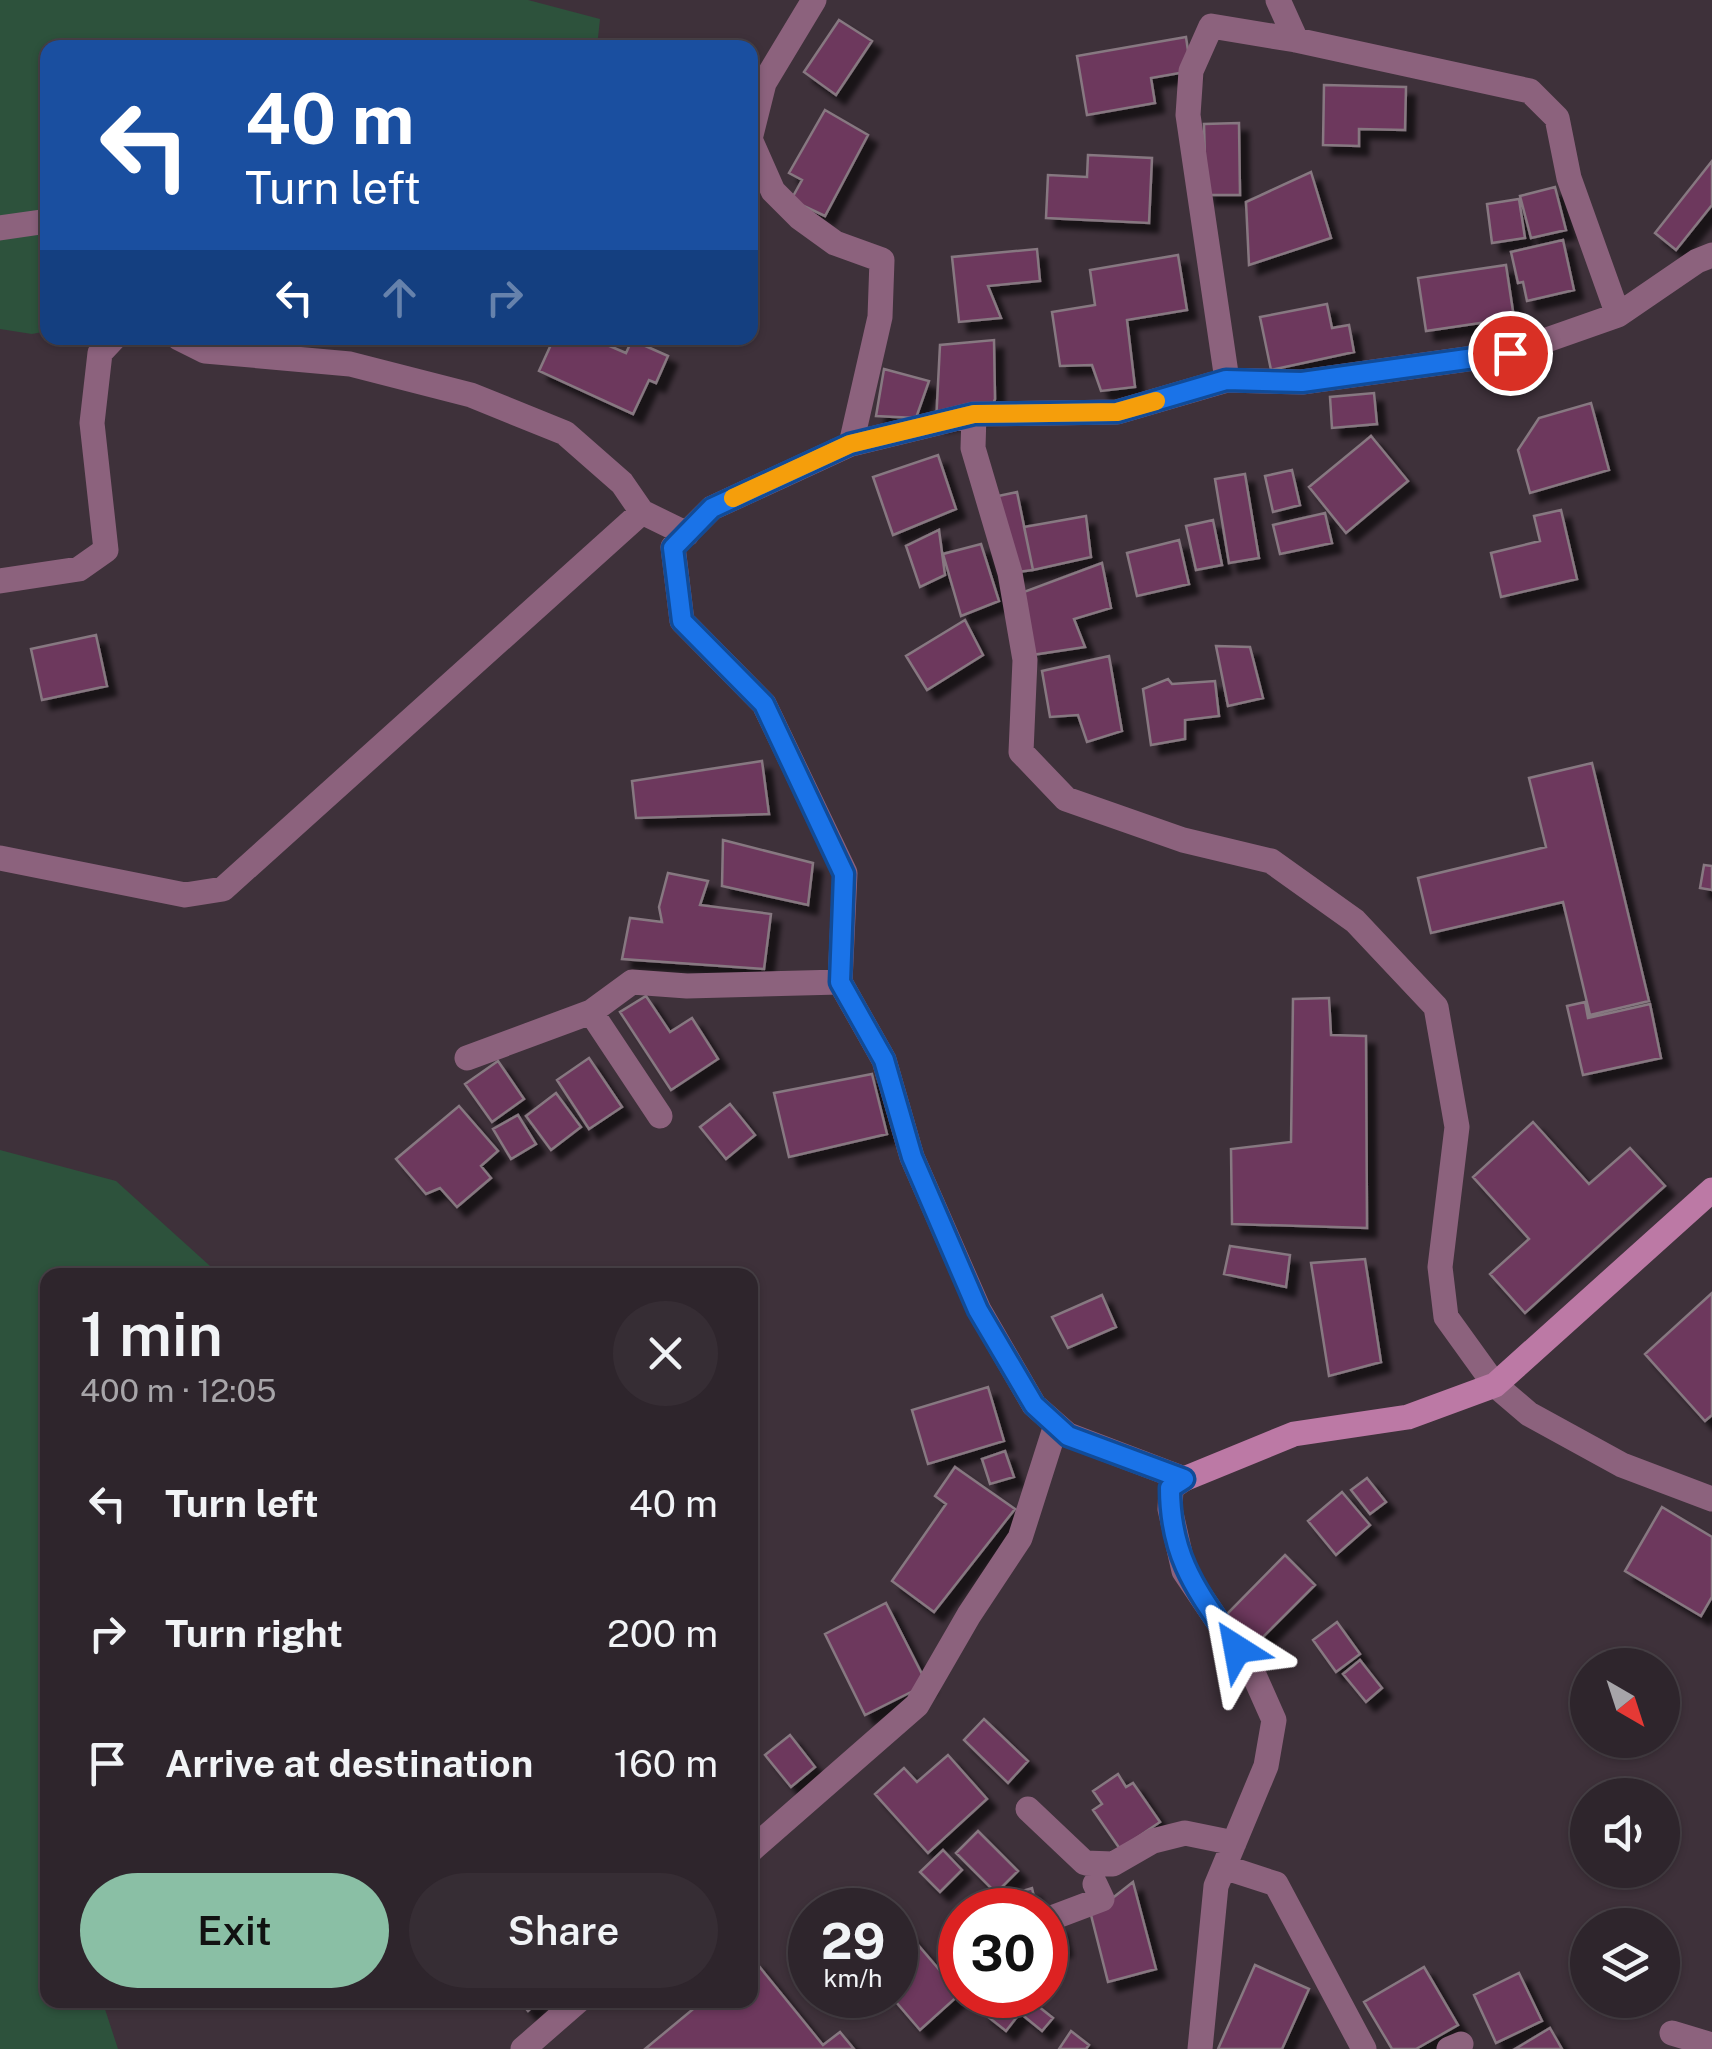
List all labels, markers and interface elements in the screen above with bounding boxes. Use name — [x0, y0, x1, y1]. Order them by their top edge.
text: 40 m — [245, 77, 415, 160]
icon: left — [80, 80, 210, 210]
text: Turn left — [245, 161, 421, 214]
icon: left — [267, 270, 322, 325]
icon: ahead — [372, 270, 427, 325]
icon: right — [477, 270, 532, 325]
pin — [1468, 311, 1553, 396]
icon: arrive — [1483, 326, 1538, 381]
text: 1 min — [80, 1299, 223, 1370]
button: close — [613, 1301, 718, 1406]
text: 400 m · 12:05 — [80, 1372, 277, 1409]
icon: left — [80, 1476, 135, 1531]
text: Turn left — [165, 1481, 319, 1526]
text: 40 m — [629, 1481, 718, 1526]
position arrow — [1185, 1597, 1289, 1701]
icon: right — [80, 1606, 135, 1661]
text: Turn right — [165, 1611, 343, 1656]
text: 200 m — [607, 1611, 718, 1656]
north arrow — [1570, 1648, 1680, 1758]
map controls — [1570, 1648, 1680, 2018]
icon: arrive — [80, 1736, 135, 1791]
text: Arrive at destination — [165, 1741, 533, 1786]
text: 160 m — [614, 1741, 718, 1786]
button: sound — [1570, 1778, 1680, 1888]
button: Exit — [80, 1873, 389, 1988]
button: Share — [409, 1873, 718, 1988]
speed limit sign: 30 — [938, 1888, 1068, 2018]
button: layers — [1570, 1908, 1680, 2018]
text: 29 — [821, 1911, 885, 1970]
text: km/h — [824, 1963, 882, 1993]

